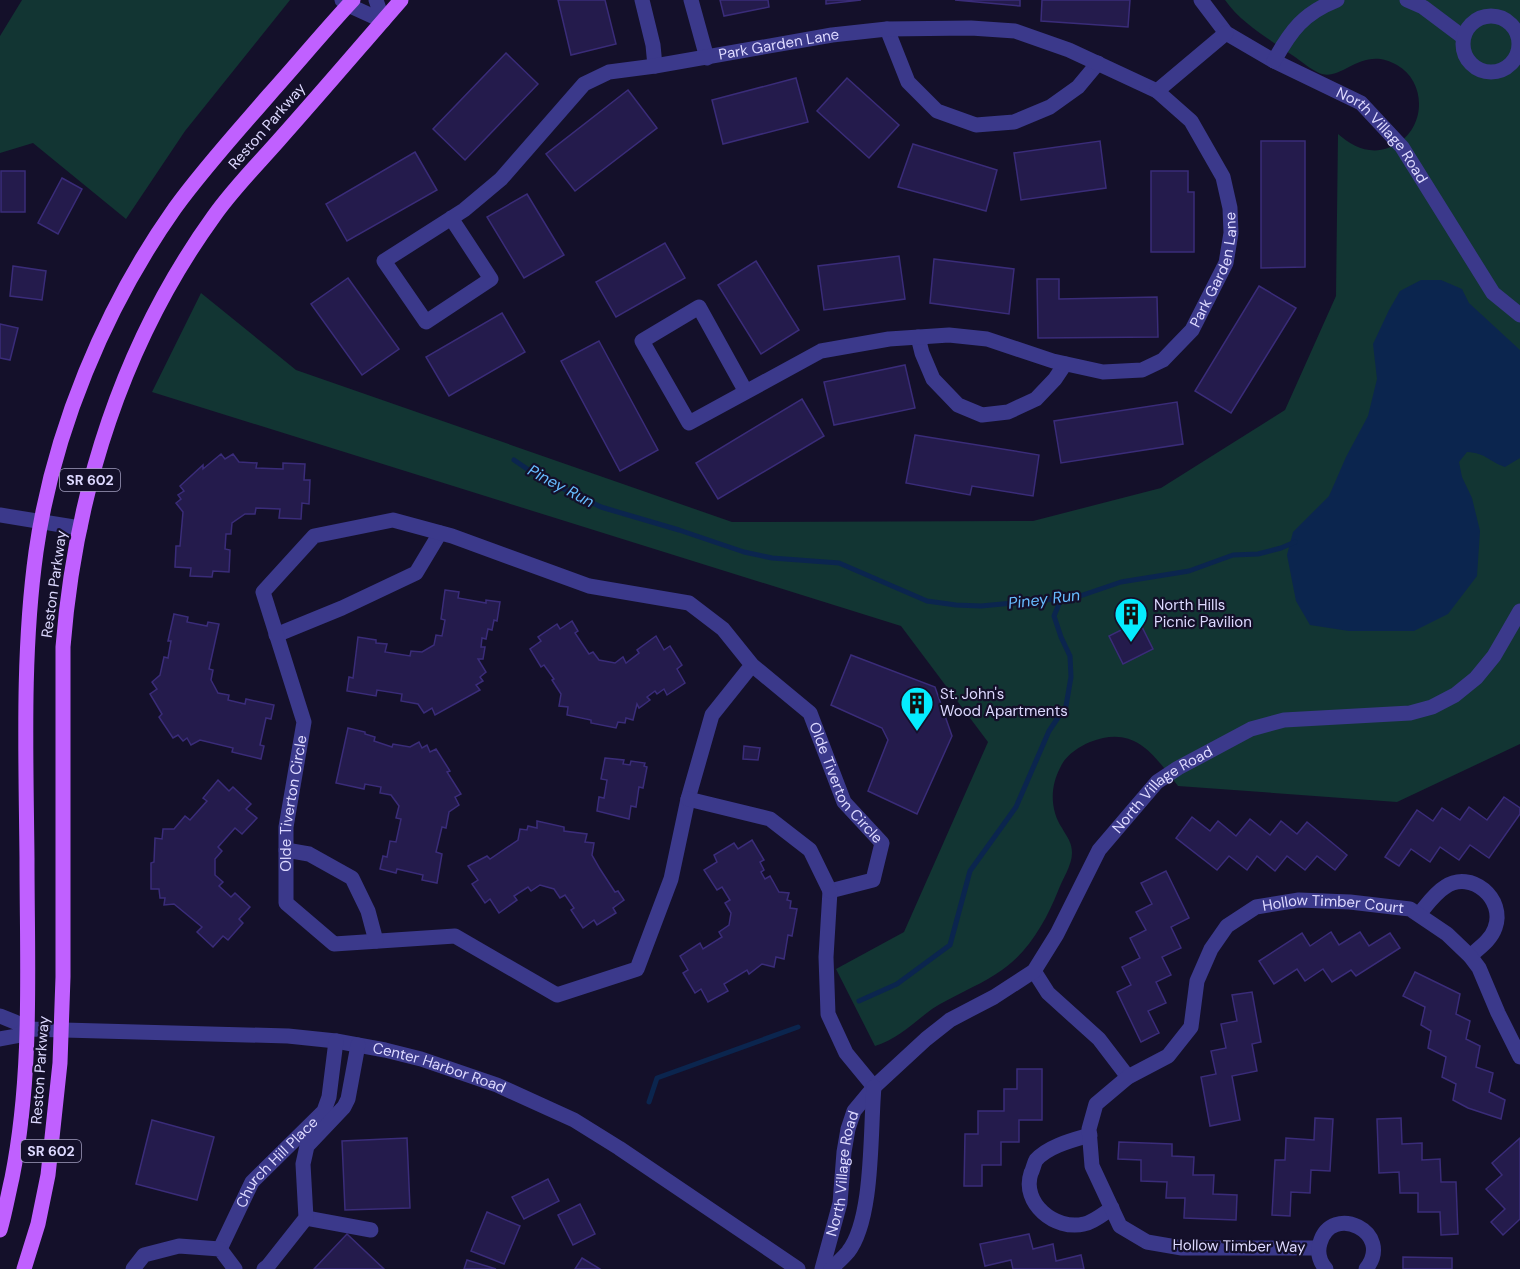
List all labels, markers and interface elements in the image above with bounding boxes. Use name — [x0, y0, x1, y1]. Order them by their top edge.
street label: Park Garden Lane — [717, 24, 840, 65]
street label: Reston Parkway — [224, 78, 311, 173]
street label: North Village Road — [1333, 83, 1432, 187]
street label: Park Garden Lane — [1185, 212, 1241, 331]
water label: Piney Run — [524, 460, 598, 512]
road number: SR 602 — [60, 469, 120, 491]
street label: Reston Parkway — [37, 528, 72, 639]
water label: Piney Run — [1007, 584, 1081, 614]
place label: North Hills Picnic Pavilion — [1154, 595, 1252, 632]
building icon: North Hills Picnic Pavilion — [1113, 596, 1149, 643]
place label: St. John's Wood Apartments — [940, 684, 1068, 721]
building icon: St. John's Wood Apartments — [899, 685, 935, 732]
street label: Olde Tiverton Circle — [804, 719, 887, 848]
street label: Olde Tiverton Circle — [276, 733, 312, 872]
street label: North Village Road — [1108, 741, 1216, 838]
street label: Hollow Timber Court — [1261, 890, 1405, 918]
street label: Reston Parkway — [26, 1015, 54, 1125]
street label: Center Harbor Road — [371, 1038, 509, 1098]
street label: North Village Road — [821, 1108, 863, 1239]
street label: Church Hill Place — [231, 1112, 322, 1211]
road number: SR 602 — [21, 1140, 81, 1162]
street label: Hollow Timber Way — [1172, 1235, 1306, 1257]

